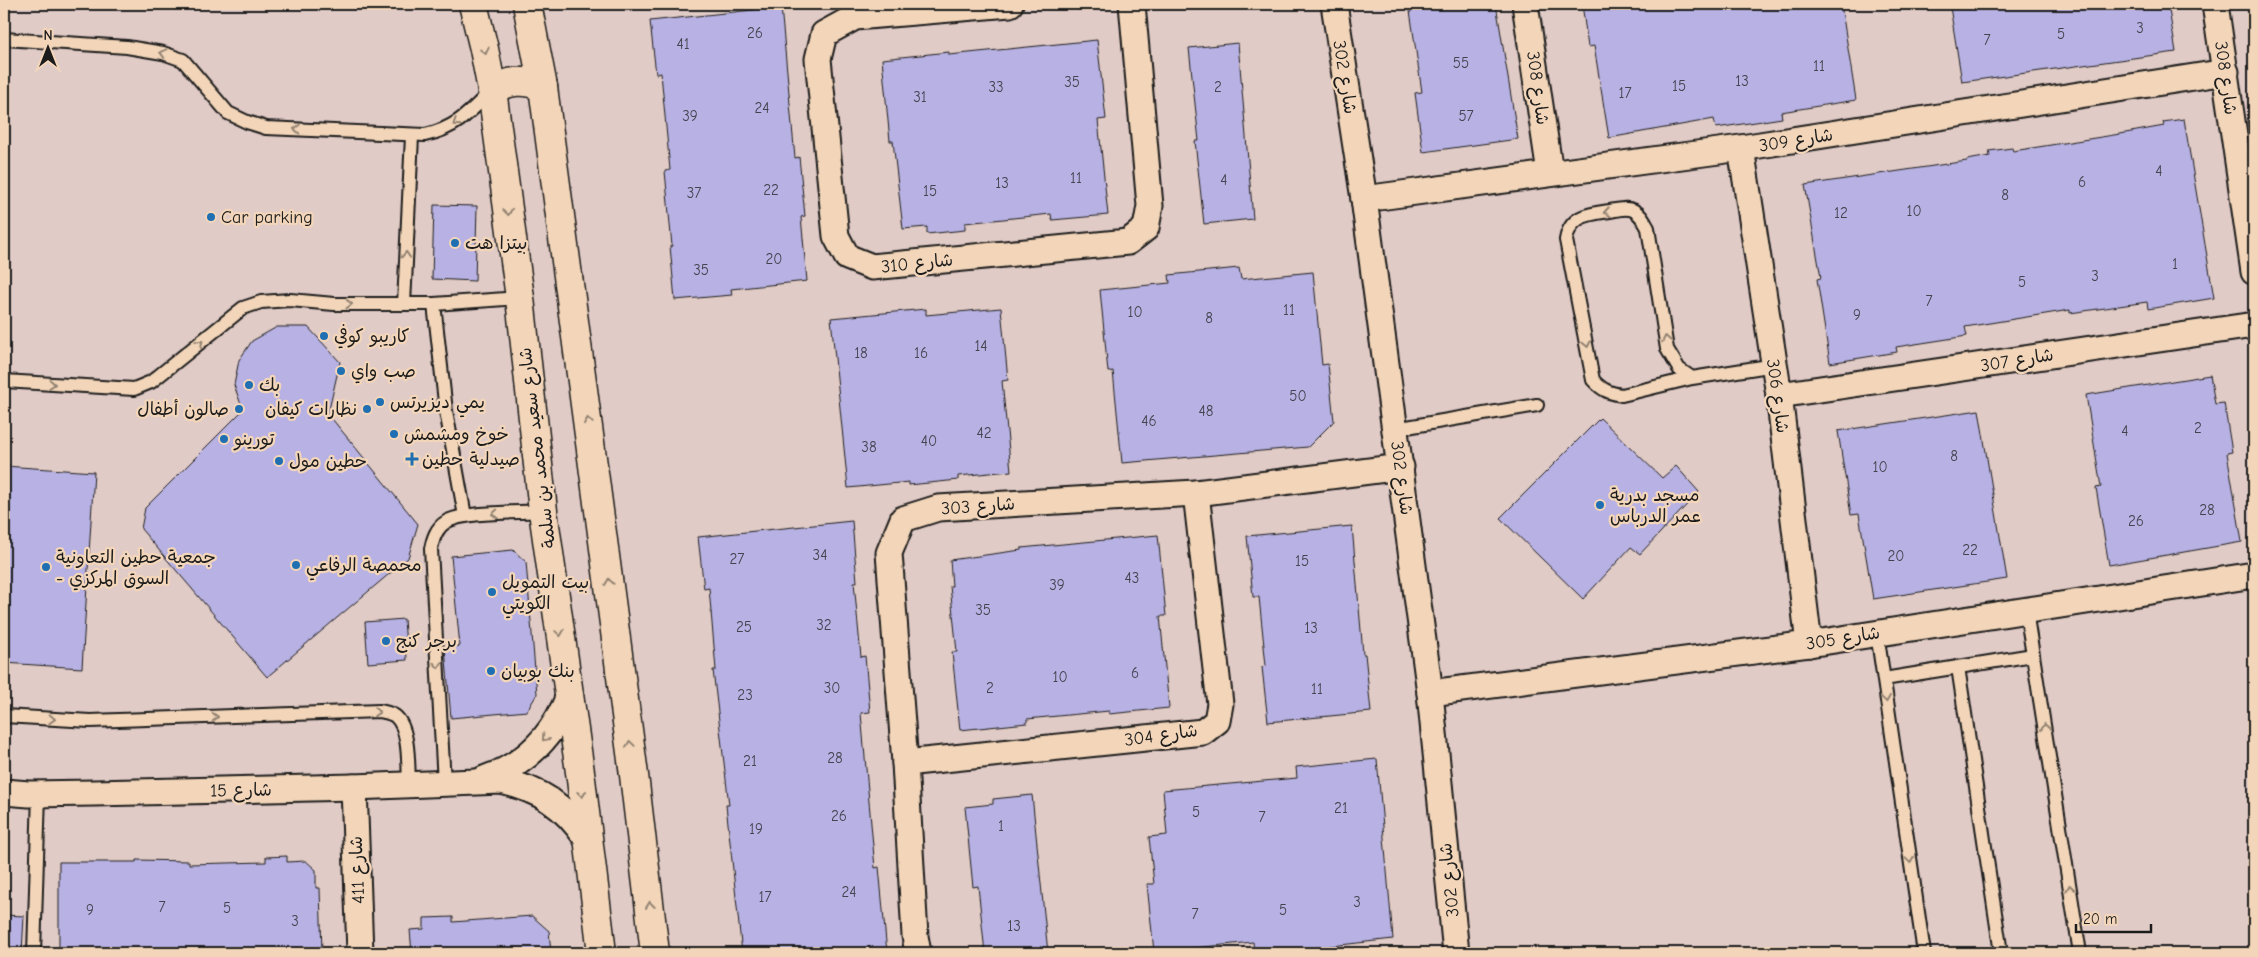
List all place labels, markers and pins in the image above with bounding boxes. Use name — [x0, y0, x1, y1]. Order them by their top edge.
place label: Car parking — [221, 207, 313, 228]
marker: Car parking — [205, 211, 217, 223]
place label: بيتزا هت — [465, 233, 528, 254]
marker: بيتزا هت — [449, 237, 461, 249]
place label: كاريبو كوفي — [334, 324, 410, 349]
marker: كاريبو كوفي — [318, 330, 330, 342]
place label: صب واي — [351, 361, 416, 384]
marker: صب واي — [335, 365, 347, 377]
place label: بك — [259, 375, 280, 396]
marker: بك — [243, 379, 255, 391]
place label: يمي ديزيرتس — [390, 392, 485, 418]
marker: يمي ديزيرتس — [374, 396, 386, 408]
place label: صالون أطفال — [137, 399, 229, 421]
place label: نظارات كيفان — [265, 399, 357, 420]
marker: صالون أطفال — [233, 403, 245, 415]
marker: نظارات كيفان — [361, 403, 373, 415]
place label: خوخ ومشمش — [404, 424, 509, 446]
marker: خوخ ومشمش — [388, 428, 400, 440]
place label: تورينو — [233, 429, 275, 451]
marker: تورينو — [218, 433, 230, 445]
place label: صيدلية حطين — [422, 449, 520, 470]
place label: حطين مول — [289, 451, 367, 472]
marker: صيدلية حطين — [406, 453, 418, 465]
marker: حطين مول — [273, 455, 285, 467]
place label: مسجد بدرية عمر الدرباس — [1610, 485, 1701, 527]
marker: مسجد بدرية عمر الدرباس — [1594, 499, 1606, 511]
place label: جمعية حطين التعاونية - السوق المركزي — [56, 547, 216, 591]
place label: محمصة الرفاعي — [306, 555, 422, 581]
marker: محمصة الرفاعي — [290, 559, 302, 571]
marker: جمعية حطين التعاونية - السوق المركزي — [40, 561, 52, 573]
place label: بيت التمويل الكويتي — [502, 572, 589, 619]
marker: بيت التمويل الكويتي — [486, 586, 498, 598]
place label: برجر كنج — [396, 631, 457, 653]
marker: برجر كنج — [380, 635, 392, 647]
place label: بنك بوبيان — [501, 661, 575, 682]
marker: بنك بوبيان — [485, 665, 497, 677]

